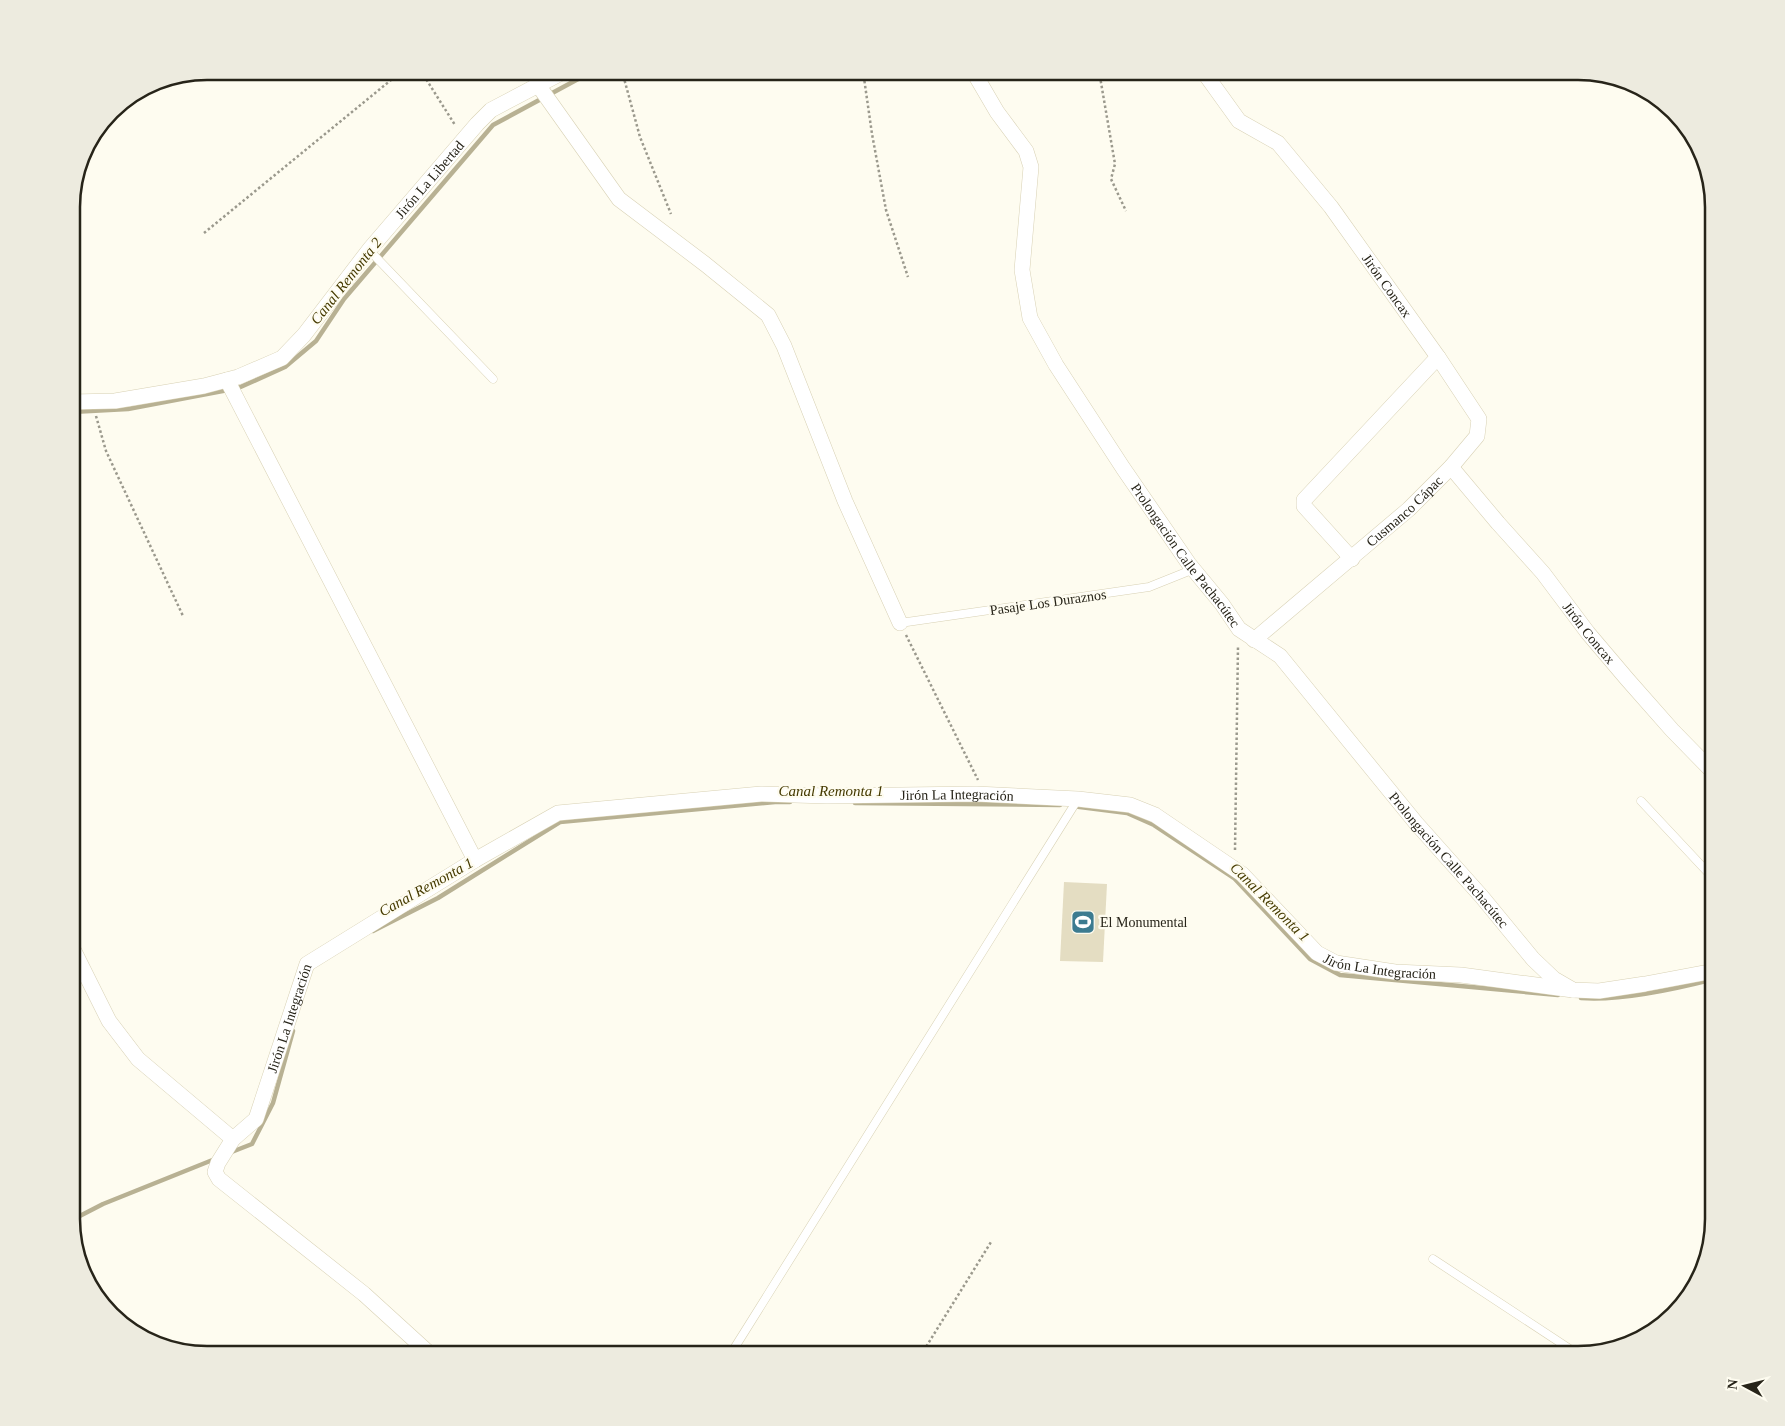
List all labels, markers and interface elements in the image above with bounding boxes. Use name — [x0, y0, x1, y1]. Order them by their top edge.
street label: Jirón La Libertad — [392, 138, 467, 222]
water label: Canal Remonta 2 — [307, 234, 385, 327]
street label: Jirón Concax — [1359, 251, 1414, 320]
street label: Cusmanco Cápac — [1363, 473, 1446, 550]
street label: Prolongación Calle Pachacútec — [1128, 481, 1243, 630]
street label: Pasaje Los Duraznos — [989, 587, 1107, 618]
street label: Jirón Concax — [1560, 600, 1618, 667]
water label: Canal Remonta 1 — [779, 783, 884, 799]
street label: Jirón La Integración — [900, 787, 1014, 804]
street label: Prolongación Calle Pachacútec — [1386, 789, 1511, 931]
water label: Canal Remonta 1 — [376, 855, 476, 919]
water label: Canal Remonta 1 — [1227, 859, 1313, 945]
sports icon: El Monumental — [1070, 909, 1096, 935]
place label: El Monumental — [1100, 915, 1188, 930]
street label: Jirón La Integración — [1321, 951, 1436, 982]
street label: Jirón La Integración — [265, 962, 314, 1075]
north arrow — [1720, 1361, 1770, 1411]
text: N — [1725, 1379, 1741, 1390]

